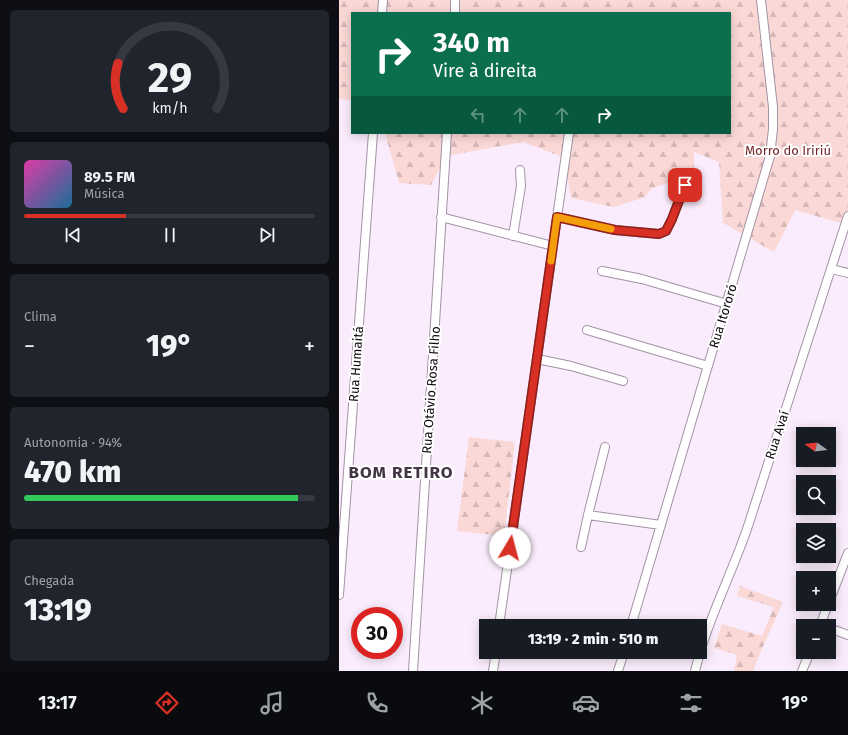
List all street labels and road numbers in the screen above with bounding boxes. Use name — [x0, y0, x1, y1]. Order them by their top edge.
street label: Rua Itororó — [706, 282, 740, 350]
street label: Rua Humaitá — [346, 326, 366, 402]
street label: Rua Otávio Rosa Filho — [419, 326, 443, 454]
street label: Rua Avaí — [762, 408, 792, 461]

